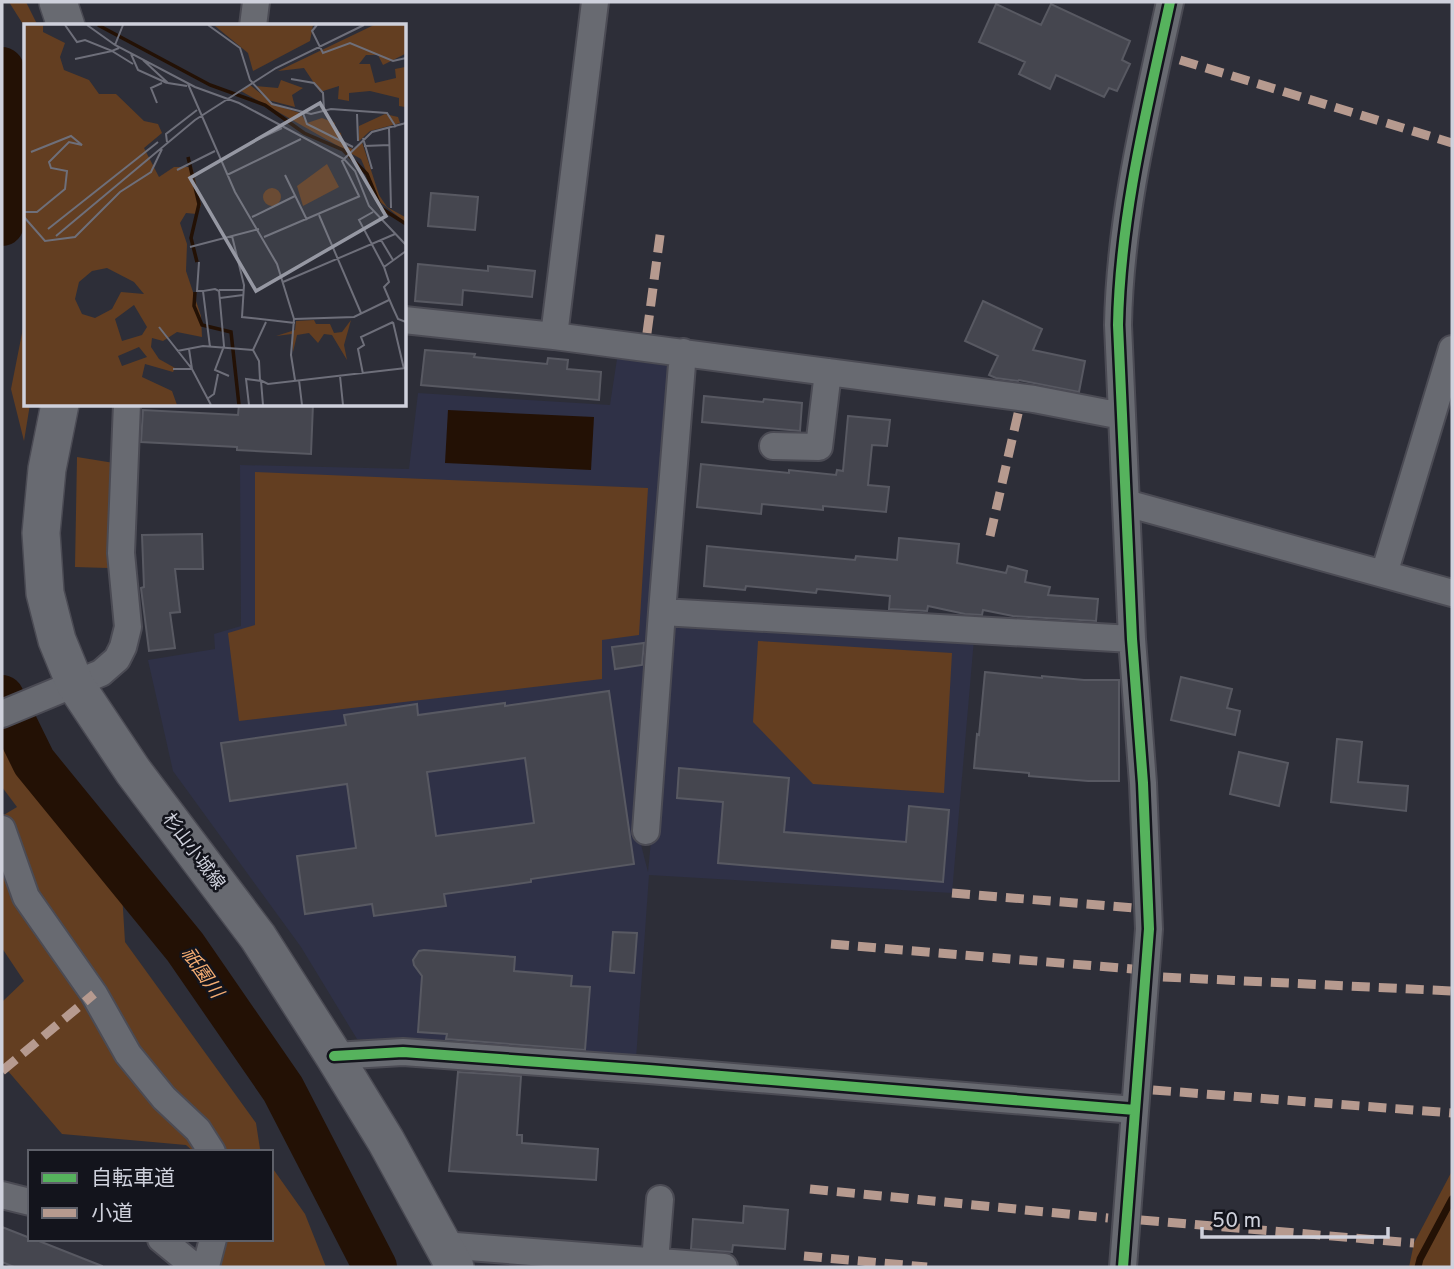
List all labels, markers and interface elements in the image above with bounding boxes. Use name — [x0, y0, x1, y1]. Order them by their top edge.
inset map — [24, 24, 406, 406]
street label: 杉山小城線 — [157, 809, 229, 895]
water label: 祇園川 — [175, 943, 229, 1005]
legend — [28, 1150, 273, 1241]
text: 自転車道 — [91, 1166, 175, 1193]
scale bar — [1202, 1196, 1388, 1240]
text: 小道 — [91, 1201, 133, 1228]
text: 50 m — [1212, 1208, 1261, 1235]

